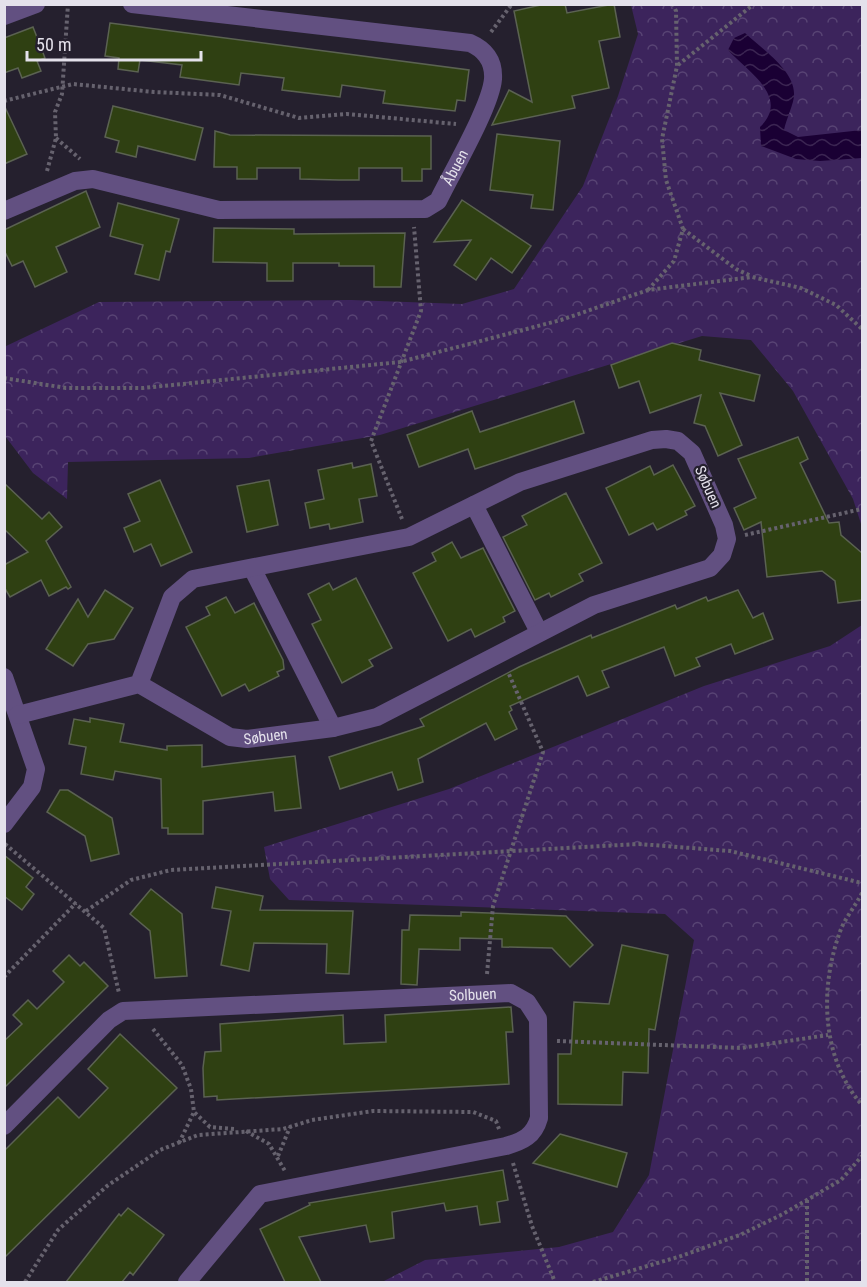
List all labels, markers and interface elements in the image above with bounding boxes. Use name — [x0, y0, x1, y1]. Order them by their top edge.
scale bar — [27, 24, 201, 62]
text: 50 m — [36, 34, 71, 55]
street label: Åbuen — [439, 147, 472, 189]
street label: Søbuen — [691, 463, 725, 511]
street label: Søbuen — [242, 725, 289, 748]
street label: Solbuen — [449, 985, 497, 1005]

